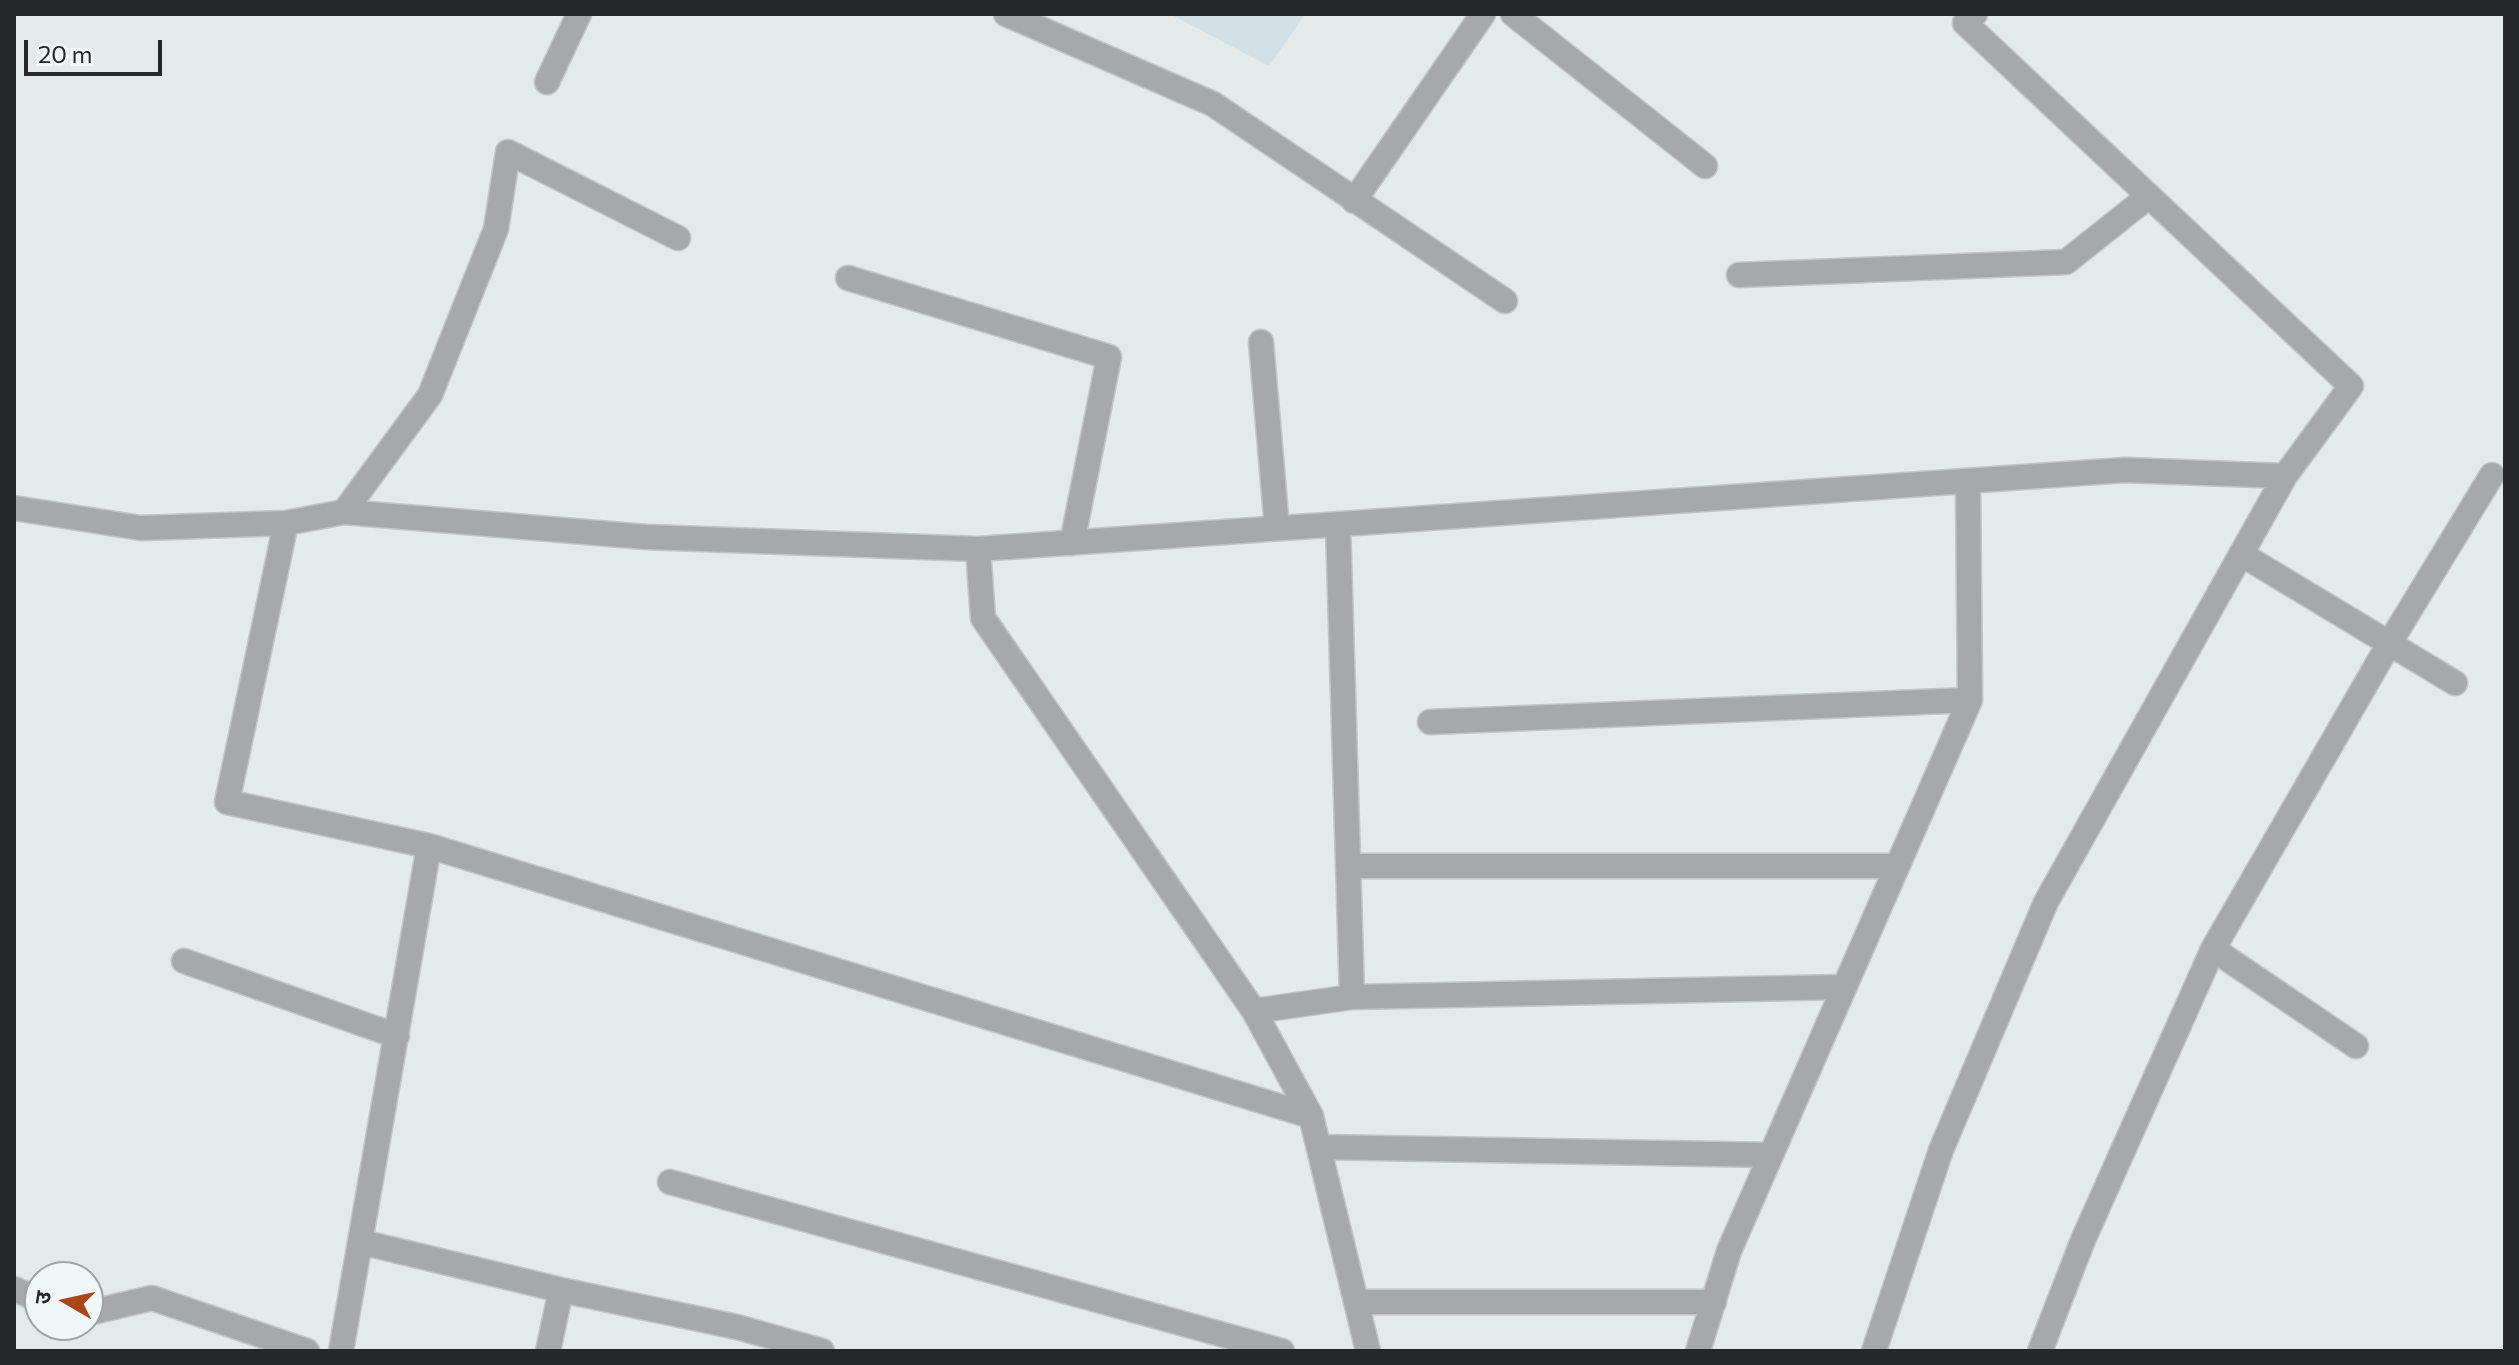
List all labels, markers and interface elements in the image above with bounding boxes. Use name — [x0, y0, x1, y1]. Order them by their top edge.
scale bar — [28, 24, 166, 74]
text: 20 m — [38, 39, 92, 68]
north arrow — [24, 1261, 104, 1341]
text: उ — [27, 1289, 56, 1306]

